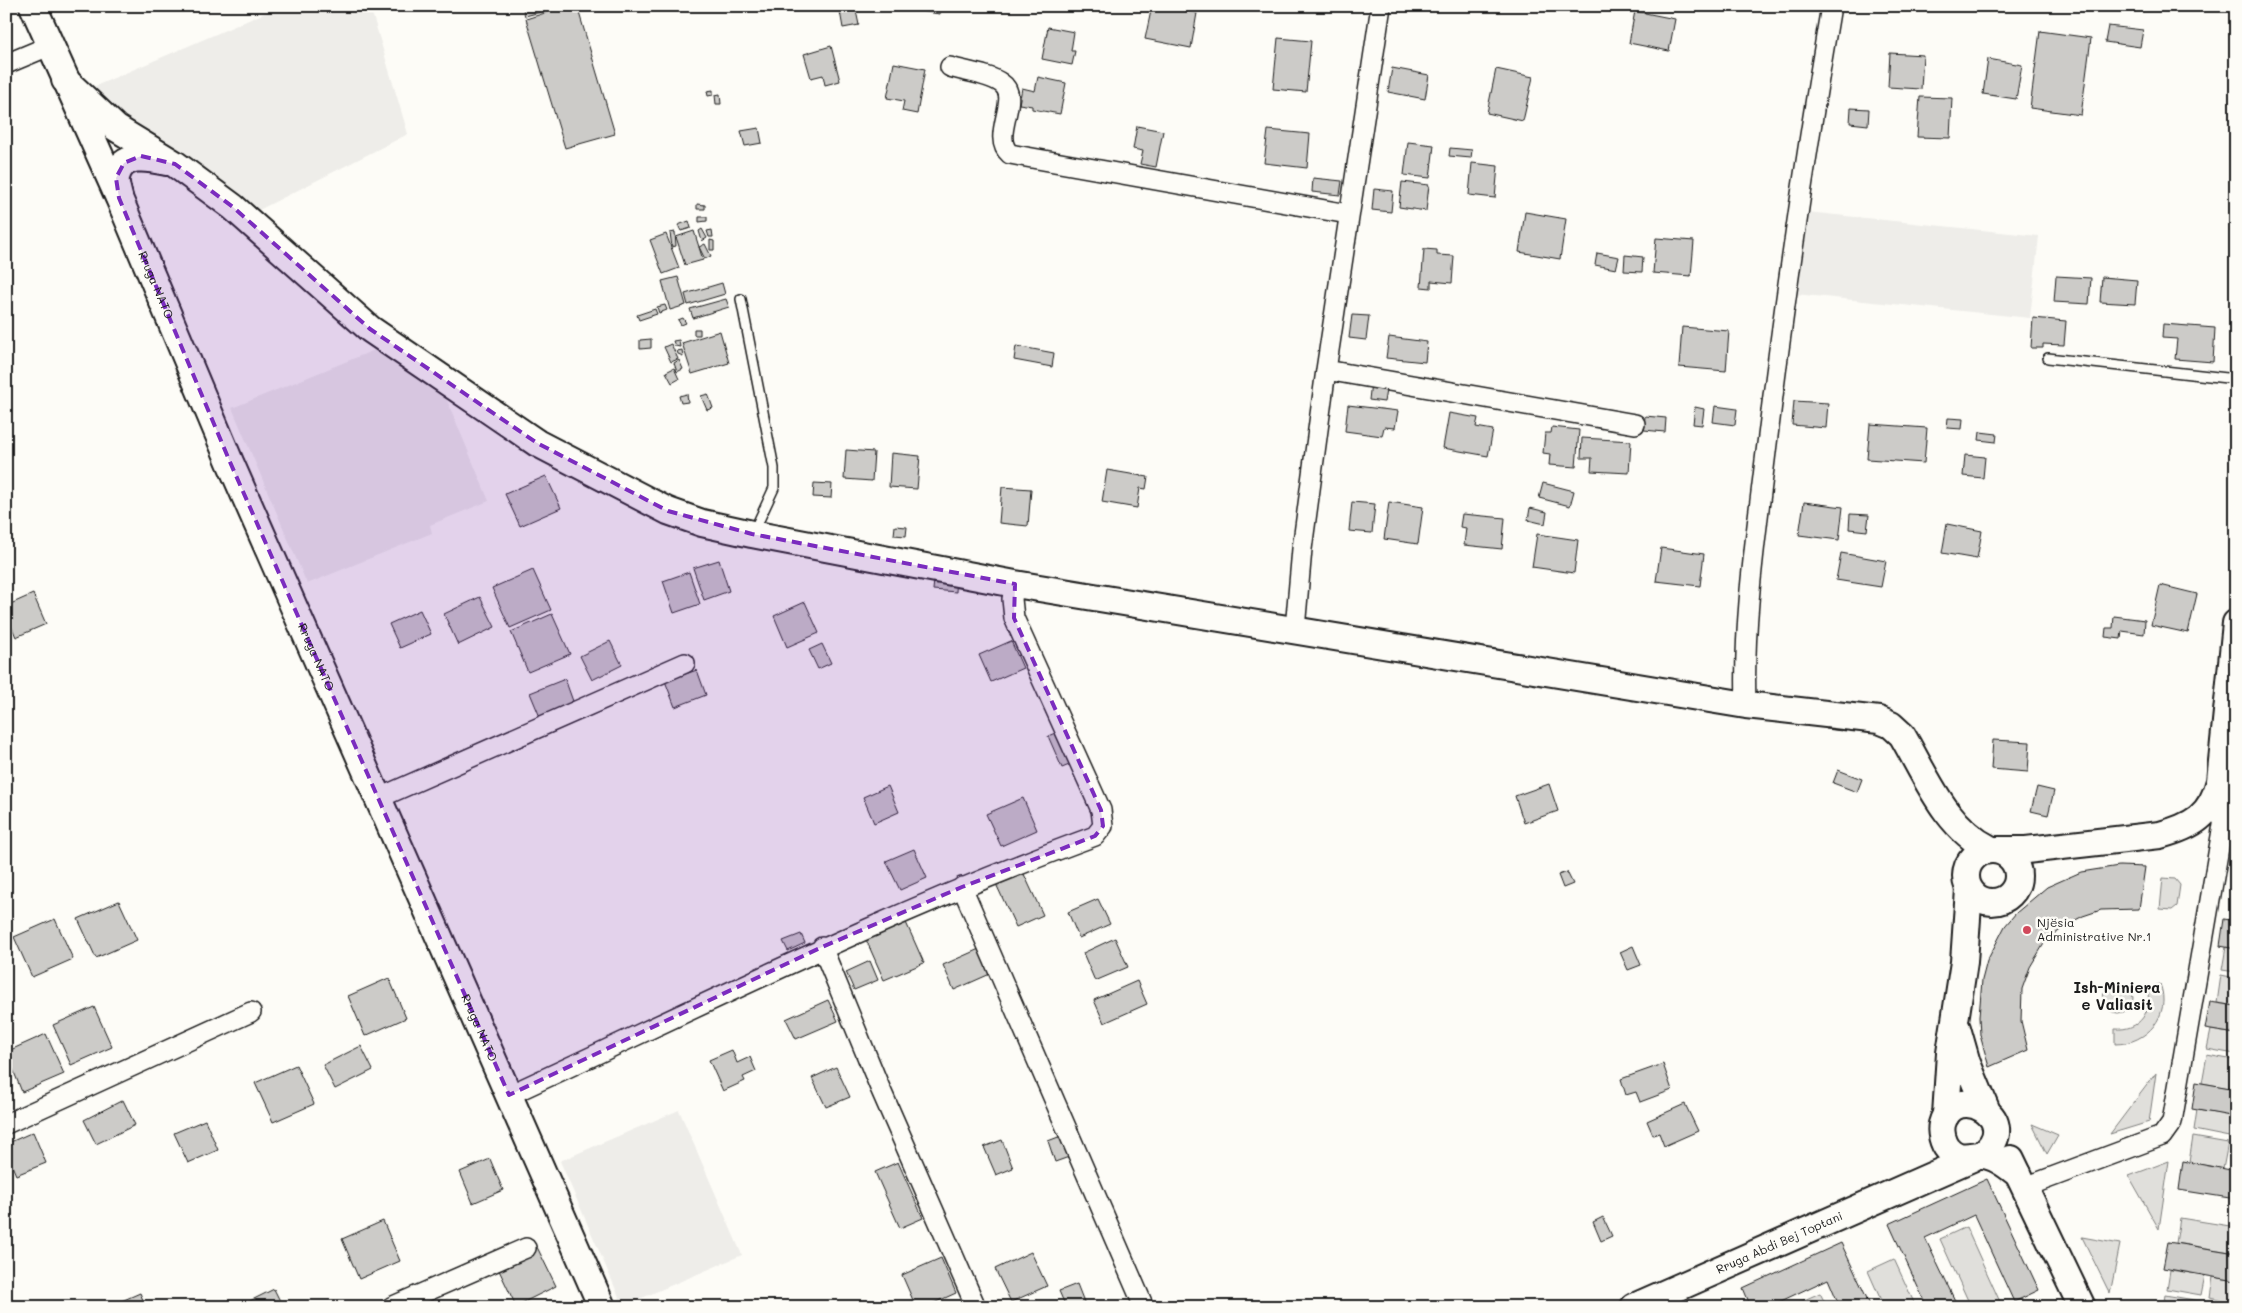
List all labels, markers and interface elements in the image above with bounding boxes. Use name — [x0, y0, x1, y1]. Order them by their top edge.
street label: Rruga NATO — [135, 249, 178, 321]
street label: Rruga NATO — [295, 621, 339, 693]
place label: Njësia Administrative Nr.1 — [2037, 914, 2151, 944]
marker: Njësia Administrative Nr.1 — [2021, 924, 2033, 936]
district label: Ish-Miniera e Valiasit — [2073, 977, 2161, 1014]
street label: Rruga NATO — [458, 991, 502, 1064]
street label: Rruga Abdi Bej Toptani — [1713, 1207, 1845, 1277]

